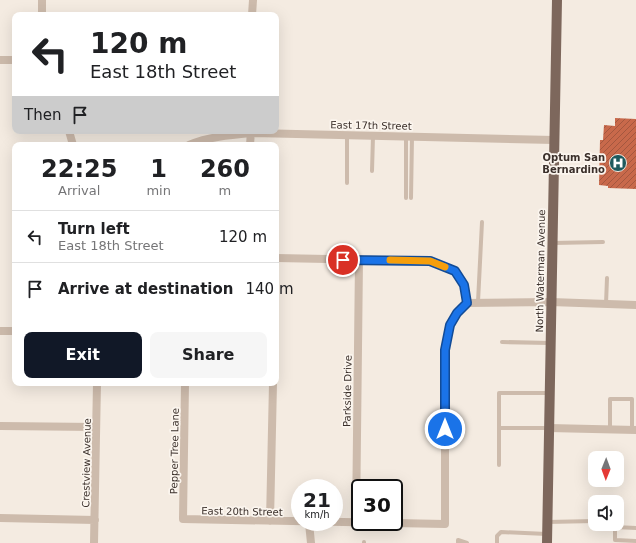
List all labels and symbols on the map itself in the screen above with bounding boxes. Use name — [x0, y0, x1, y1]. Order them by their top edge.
street label: East 17th Street — [330, 119, 412, 132]
place label: Optum San Bernardino — [542, 152, 605, 175]
hospital icon: Optum San Bernardino — [608, 153, 628, 173]
street label: North Waterman Avenue — [534, 209, 547, 333]
pin — [326, 243, 360, 277]
street label: Parkside Drive — [341, 355, 354, 427]
street label: Pepper Tree Lane — [168, 408, 181, 494]
position arrow — [424, 408, 466, 450]
street label: Crestview Avenue — [80, 418, 93, 508]
north arrow — [588, 451, 624, 487]
speed limit sign: 30 — [351, 479, 403, 531]
street label: East 20th Street — [201, 505, 283, 518]

